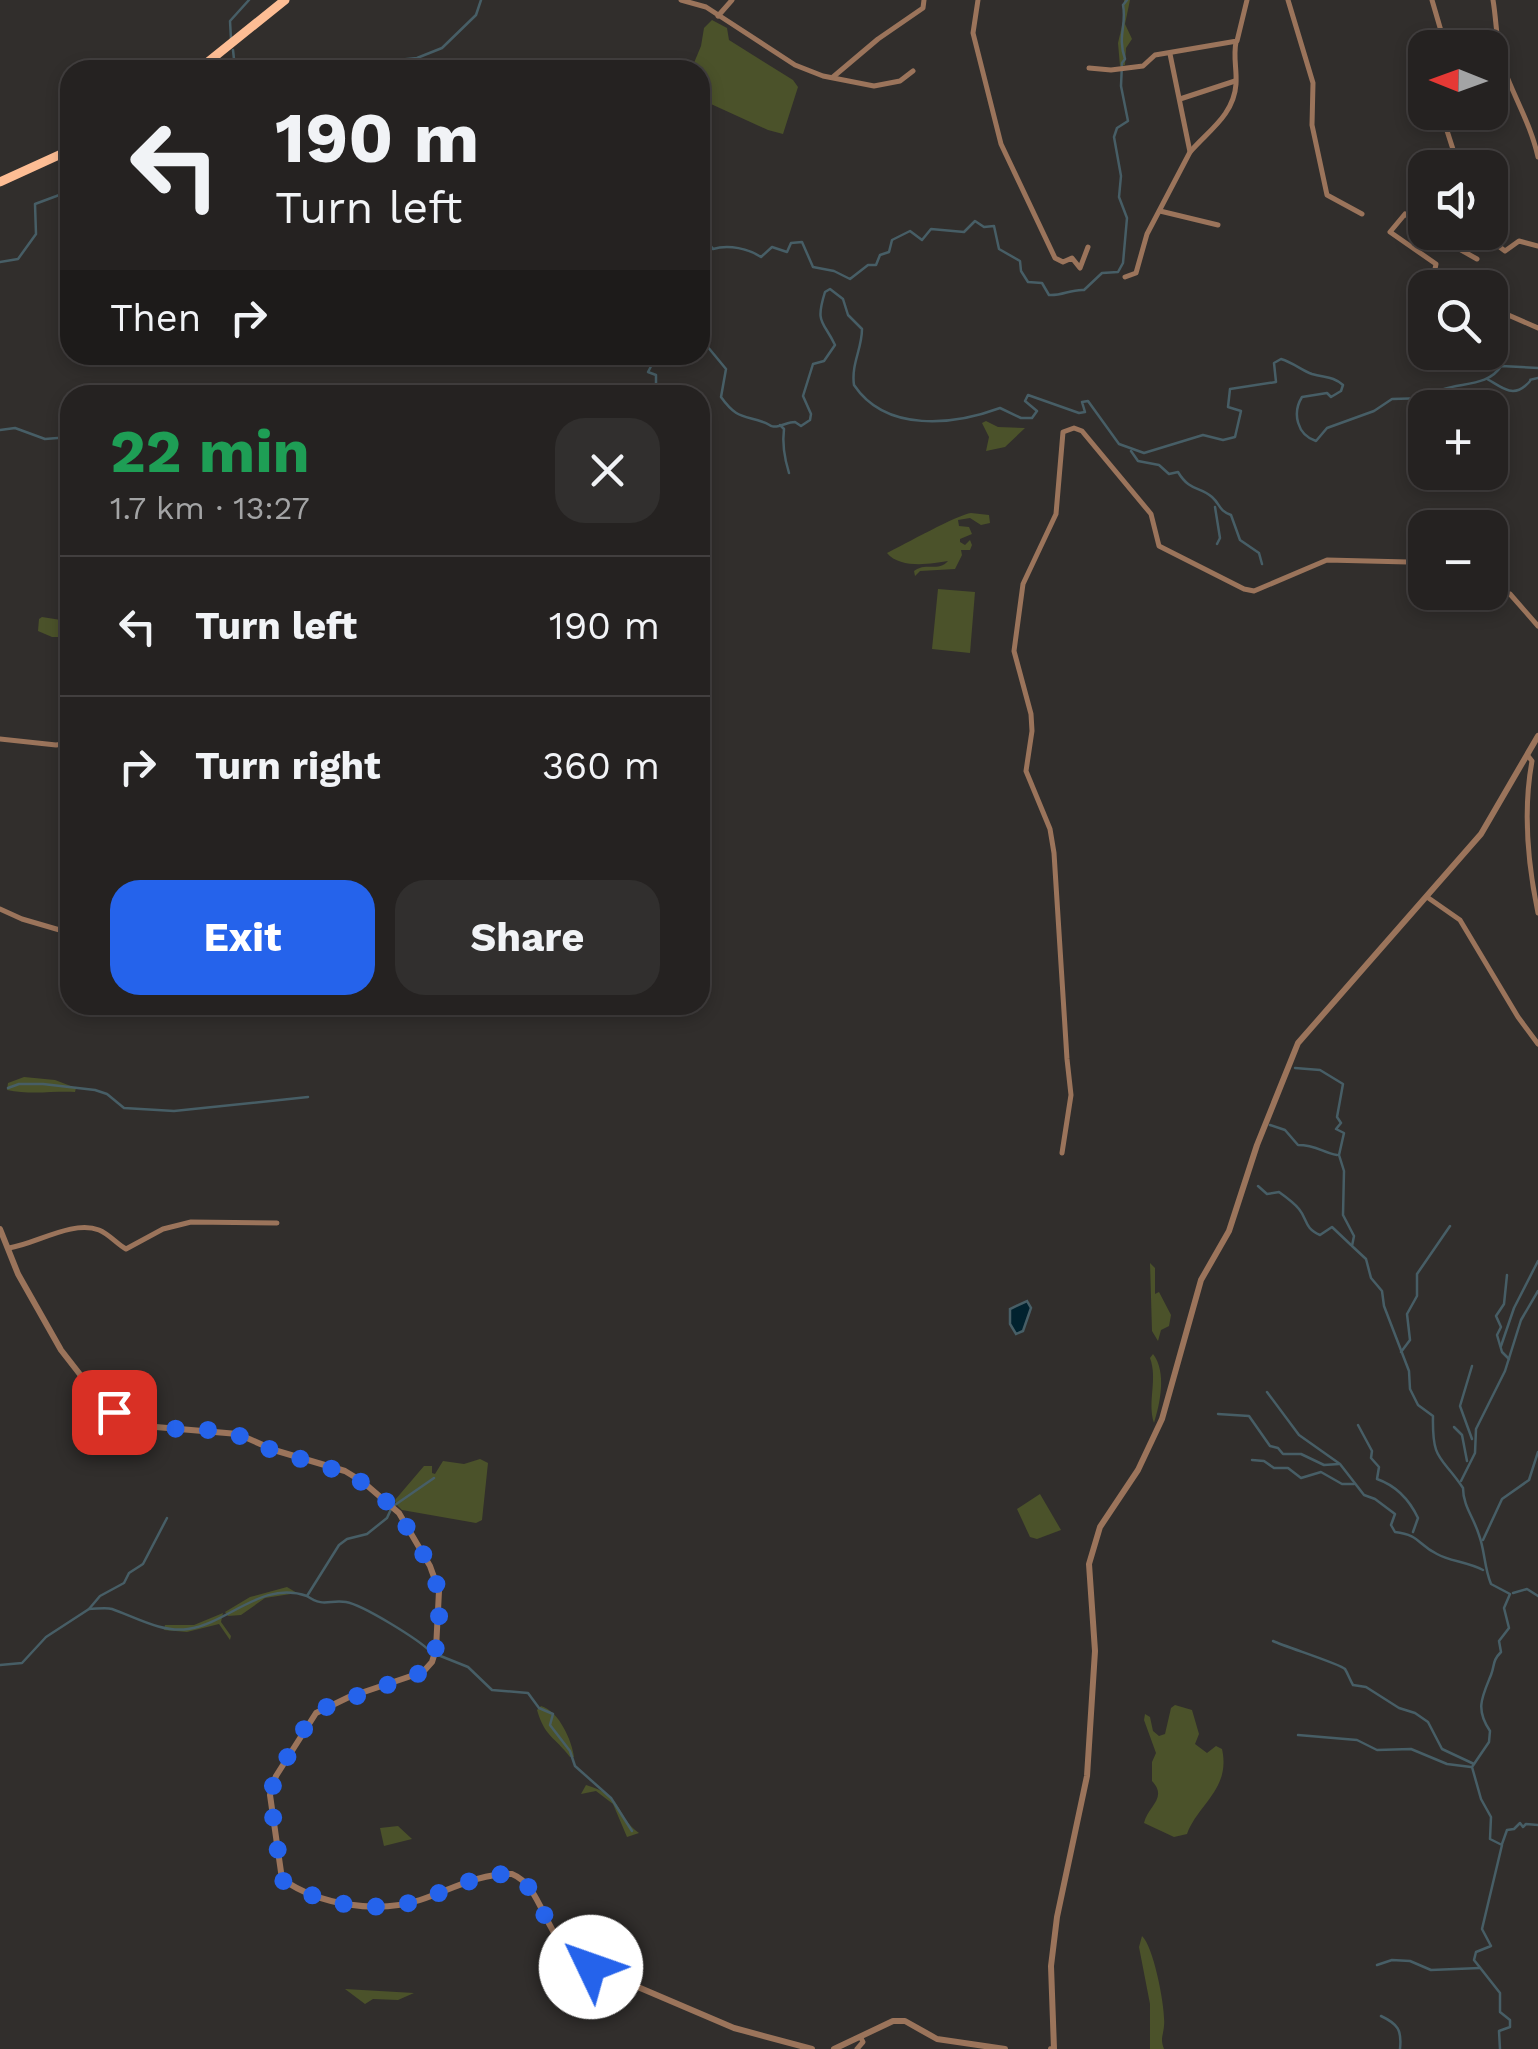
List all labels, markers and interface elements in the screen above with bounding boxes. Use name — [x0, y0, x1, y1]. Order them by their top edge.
north arrow — [1408, 30, 1508, 130]
map controls — [1408, 30, 1508, 610]
text: 190 m — [275, 97, 479, 179]
icon: left — [110, 100, 240, 230]
button: sound — [1408, 150, 1508, 250]
text: Turn left — [275, 181, 462, 234]
button: search — [1408, 270, 1508, 370]
icon: right — [221, 290, 276, 345]
text: Then — [110, 296, 201, 340]
button: + — [1408, 390, 1508, 490]
text: 22 min — [110, 416, 310, 487]
button: close — [555, 418, 660, 523]
text: 1.7 km · 13:27 — [110, 489, 310, 527]
button: − — [1408, 510, 1508, 610]
icon: left — [110, 599, 165, 654]
text: Turn left — [195, 604, 357, 648]
text: 190 m — [549, 604, 660, 648]
icon: right — [110, 739, 165, 794]
text: Turn right — [195, 744, 381, 788]
text: 360 m — [542, 744, 660, 788]
button: Exit — [110, 880, 375, 995]
button: Share — [395, 880, 660, 995]
pin — [72, 1370, 157, 1455]
icon: arrive — [87, 1385, 142, 1440]
position arrow — [539, 1915, 643, 2019]

